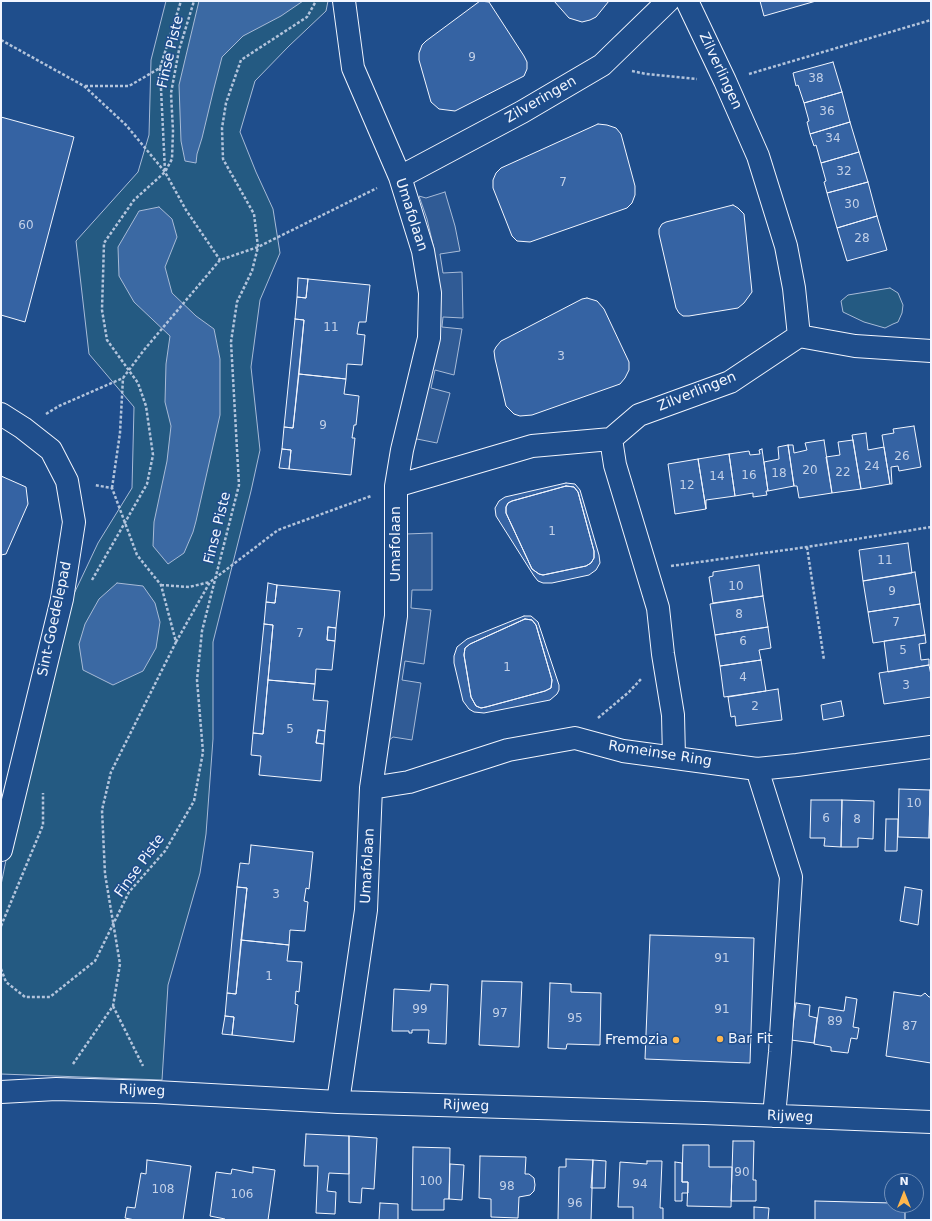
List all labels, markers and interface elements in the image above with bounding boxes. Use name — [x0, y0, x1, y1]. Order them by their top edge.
street label: Finse Piste — [155, 14, 187, 90]
street label: Zilverlingen — [695, 30, 745, 112]
house number: 9 — [468, 51, 476, 65]
house number: 38 — [808, 72, 824, 86]
street label: Zilveringen — [503, 73, 579, 127]
house number: 36 — [819, 105, 835, 119]
house number: 34 — [825, 132, 841, 146]
house number: 32 — [836, 165, 852, 179]
street label: Umafolaan — [391, 176, 431, 254]
house number: 7 — [559, 176, 567, 190]
house number: 30 — [844, 198, 860, 212]
house number: 60 — [18, 219, 34, 233]
house number: 28 — [854, 232, 870, 246]
house number: 11 — [323, 321, 339, 335]
house number: 3 — [557, 350, 565, 364]
street label: Zilverlingen — [655, 369, 739, 415]
house number: 9 — [319, 419, 327, 433]
house number: 26 — [894, 450, 910, 464]
house number: 24 — [864, 460, 880, 474]
house number: 20 — [802, 464, 818, 478]
house number: 22 — [835, 466, 851, 480]
house number: 18 — [771, 467, 787, 481]
house number: 16 — [741, 469, 757, 483]
house number: 14 — [709, 470, 725, 484]
house number: 12 — [679, 479, 695, 493]
street label: Finse Piste — [201, 490, 235, 566]
street label: Umafolaan — [388, 506, 404, 582]
house number: 1 — [548, 525, 556, 539]
house number: 11 — [877, 554, 893, 568]
street label: Sint-Goedelepad — [35, 560, 75, 678]
house number: 10 — [728, 580, 744, 594]
house number: 9 — [888, 585, 896, 599]
house number: 8 — [735, 608, 743, 622]
house number: 7 — [892, 616, 900, 630]
house number: 7 — [296, 627, 304, 641]
house number: 6 — [739, 635, 747, 649]
house number: 5 — [899, 644, 907, 658]
house number: 1 — [503, 661, 511, 675]
house number: 4 — [739, 671, 747, 685]
house number: 3 — [902, 679, 910, 693]
house number: 2 — [751, 700, 759, 714]
house number: 5 — [286, 723, 294, 737]
street label: Romeinse Ring — [607, 738, 713, 770]
house number: 10 — [906, 797, 922, 811]
house number: 6 — [822, 812, 830, 826]
house number: 8 — [853, 813, 861, 827]
street label: Umafolaan — [358, 828, 378, 904]
street label: Finse Piste — [112, 831, 168, 901]
house number: 3 — [272, 888, 280, 902]
house number: 91 — [714, 952, 730, 966]
house number: 1 — [265, 970, 273, 984]
house number: 99 — [412, 1003, 428, 1017]
house number: 91 — [714, 1003, 730, 1017]
house number: 97 — [492, 1007, 508, 1021]
house number: 95 — [567, 1012, 583, 1026]
house number: 89 — [827, 1015, 843, 1029]
house number: 87 — [902, 1020, 918, 1034]
place label: Bar Fit — [728, 1031, 773, 1047]
place label: Fremozia — [605, 1032, 668, 1048]
marker: Bar Fit — [715, 1034, 725, 1044]
marker: Fremozia — [671, 1035, 681, 1045]
street label: Rijweg — [118, 1082, 166, 1100]
street label: Rijweg — [442, 1097, 490, 1115]
street label: Rijweg — [766, 1108, 814, 1126]
house number: 90 — [734, 1166, 750, 1180]
north arrow — [884, 1173, 924, 1213]
house number: 100 — [420, 1175, 442, 1189]
text: N — [899, 1175, 909, 1188]
house number: 94 — [632, 1178, 648, 1192]
house number: 98 — [499, 1180, 515, 1194]
house number: 108 — [152, 1183, 174, 1197]
house number: 106 — [231, 1188, 253, 1202]
house number: 96 — [567, 1197, 583, 1211]

